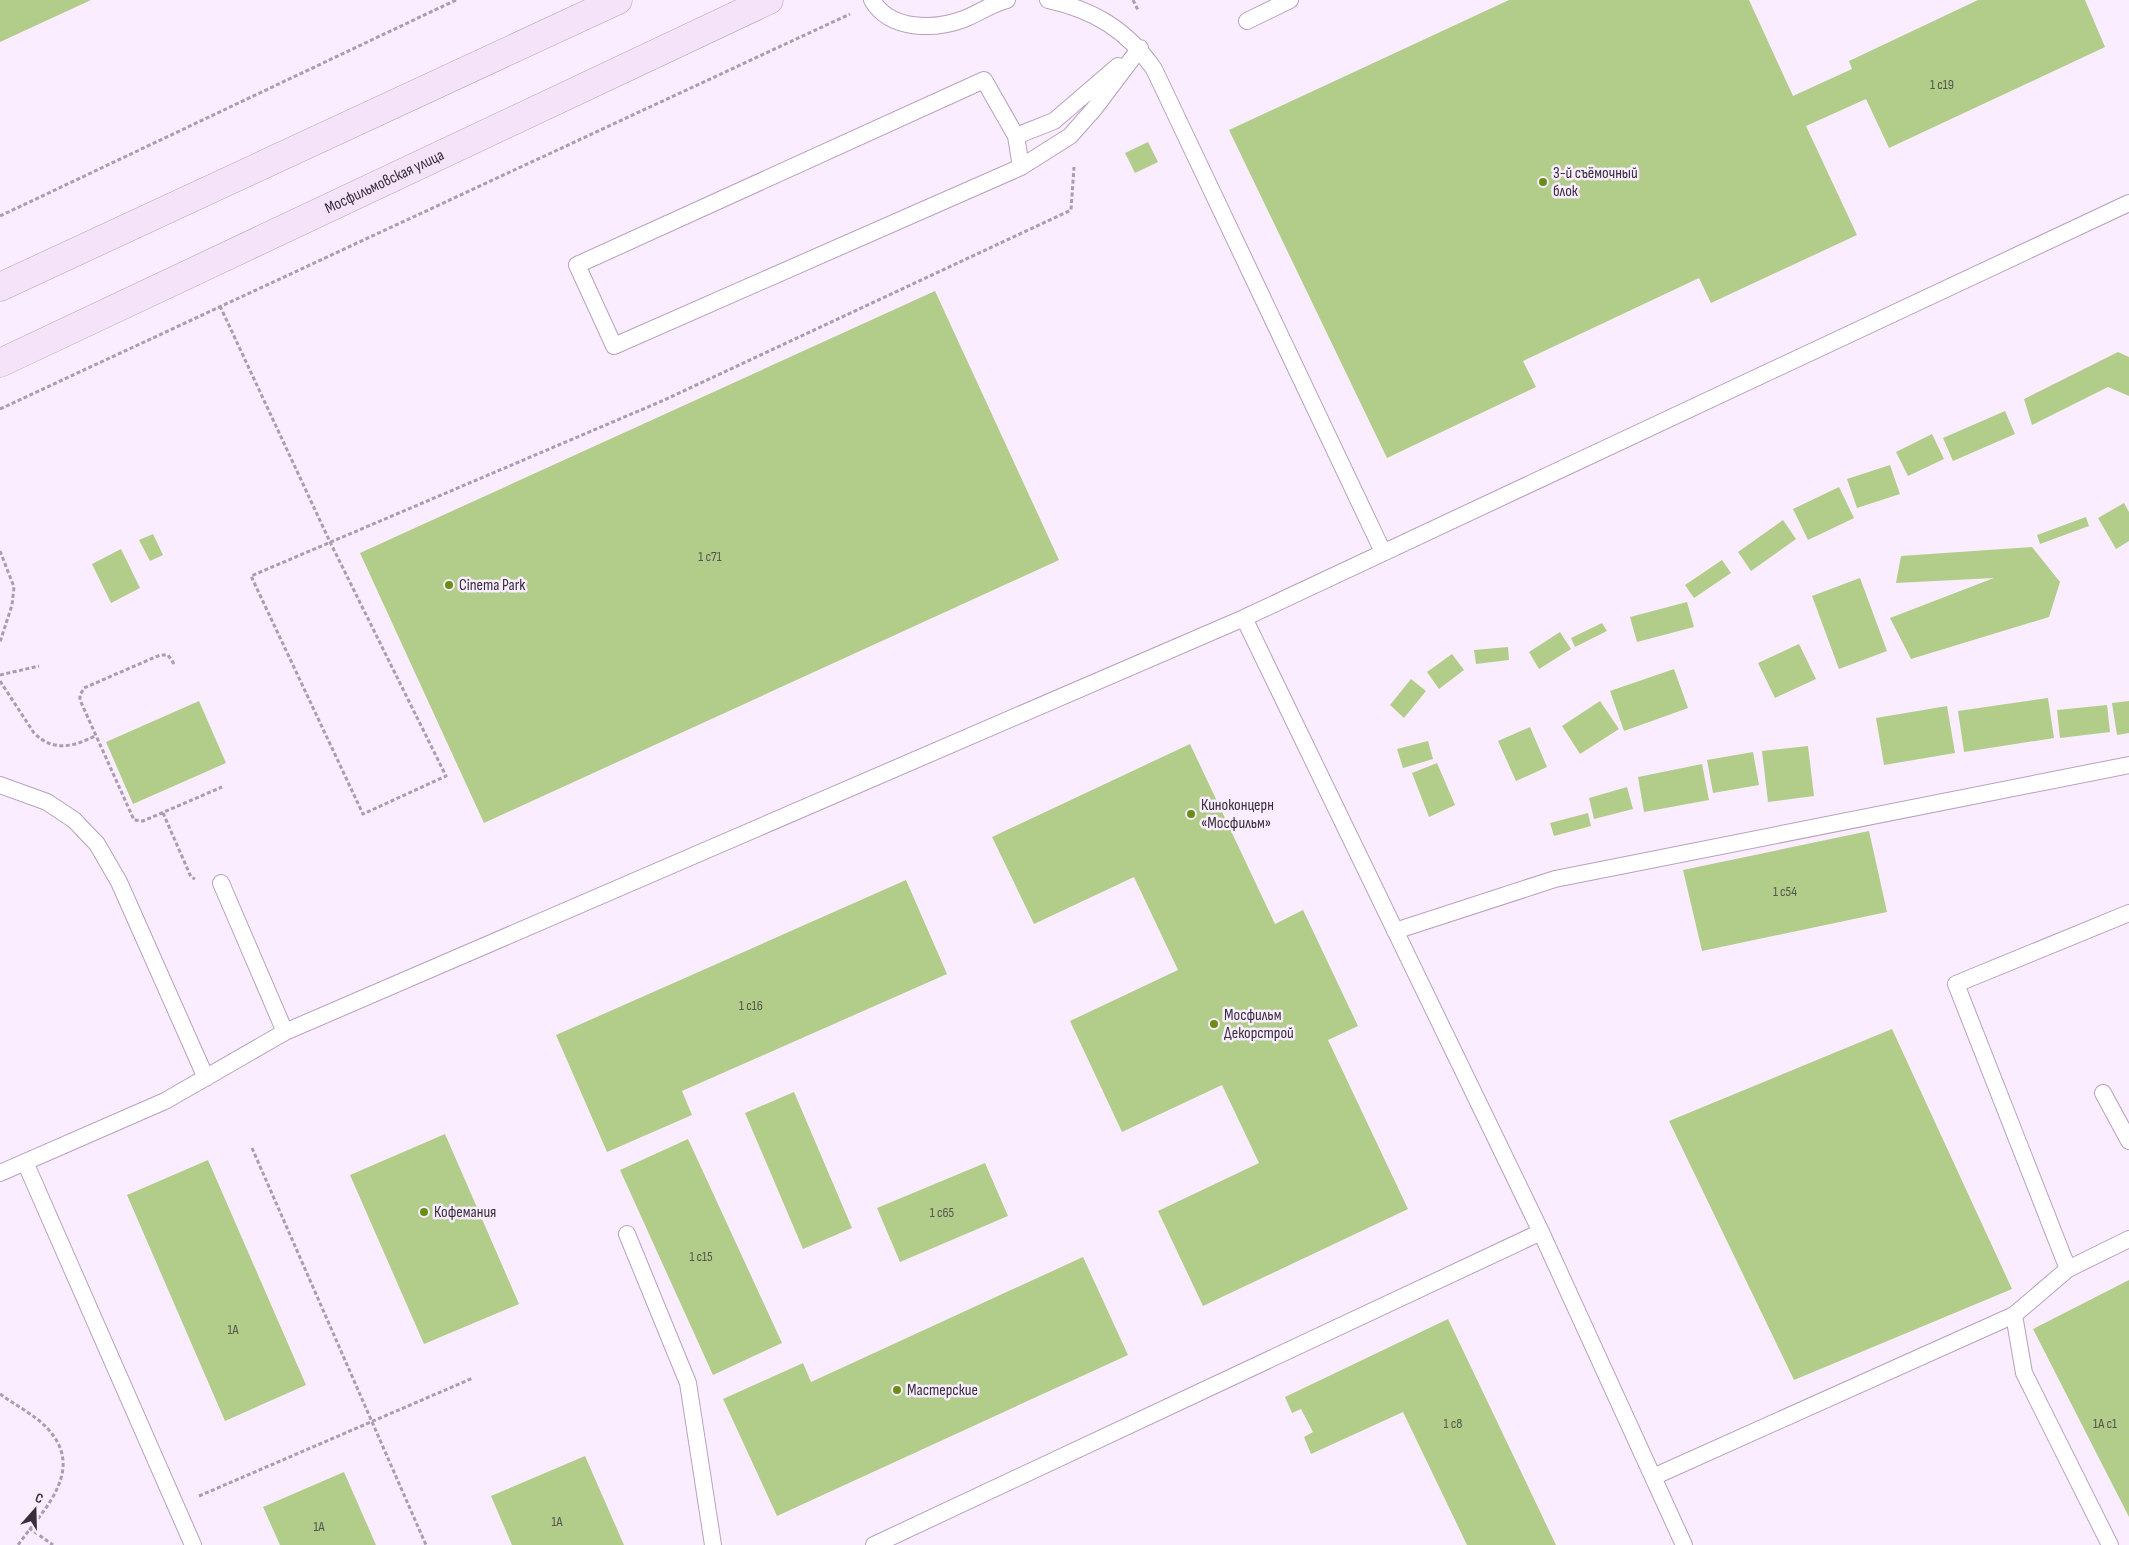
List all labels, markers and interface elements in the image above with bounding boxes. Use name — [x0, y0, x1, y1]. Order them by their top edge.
house number: 1 с19 — [1930, 76, 1954, 93]
street label: Мосфильмовская улица — [322, 145, 447, 218]
place label: 3-й съёмочный блок — [1553, 164, 1638, 201]
marker: 3-й съёмочный блок — [1537, 176, 1549, 188]
house number: 1 с71 — [698, 548, 722, 565]
place label: Cinema Park — [459, 576, 525, 595]
marker: Cinema Park — [443, 579, 455, 591]
place label: Киноконцерн «Мосфильм» — [1201, 796, 1274, 833]
marker: Киноконцерн «Мосфильм» — [1185, 808, 1197, 820]
house number: 1 с54 — [1773, 883, 1797, 900]
house number: 1 с16 — [739, 997, 763, 1014]
place label: Мосфильм Декорстрой — [1224, 1006, 1294, 1043]
marker: Мосфильм Декорстрой — [1208, 1018, 1220, 1030]
place label: Кофемания — [434, 1203, 496, 1222]
house number: 1 с65 — [930, 1204, 955, 1221]
marker: Кофемания — [418, 1206, 430, 1218]
house number: 1 с15 — [689, 1248, 713, 1265]
house number: 1А — [227, 1321, 240, 1338]
place label: Мастерские — [907, 1381, 978, 1400]
marker: Мастерские — [891, 1384, 903, 1396]
house number: 1 с8 — [1444, 1415, 1462, 1432]
house number: 1А с1 — [2093, 1415, 2117, 1432]
north arrow — [10, 1485, 60, 1535]
text: С — [33, 1489, 46, 1507]
house number: 1А — [551, 1513, 564, 1530]
house number: 1А — [313, 1518, 326, 1535]

